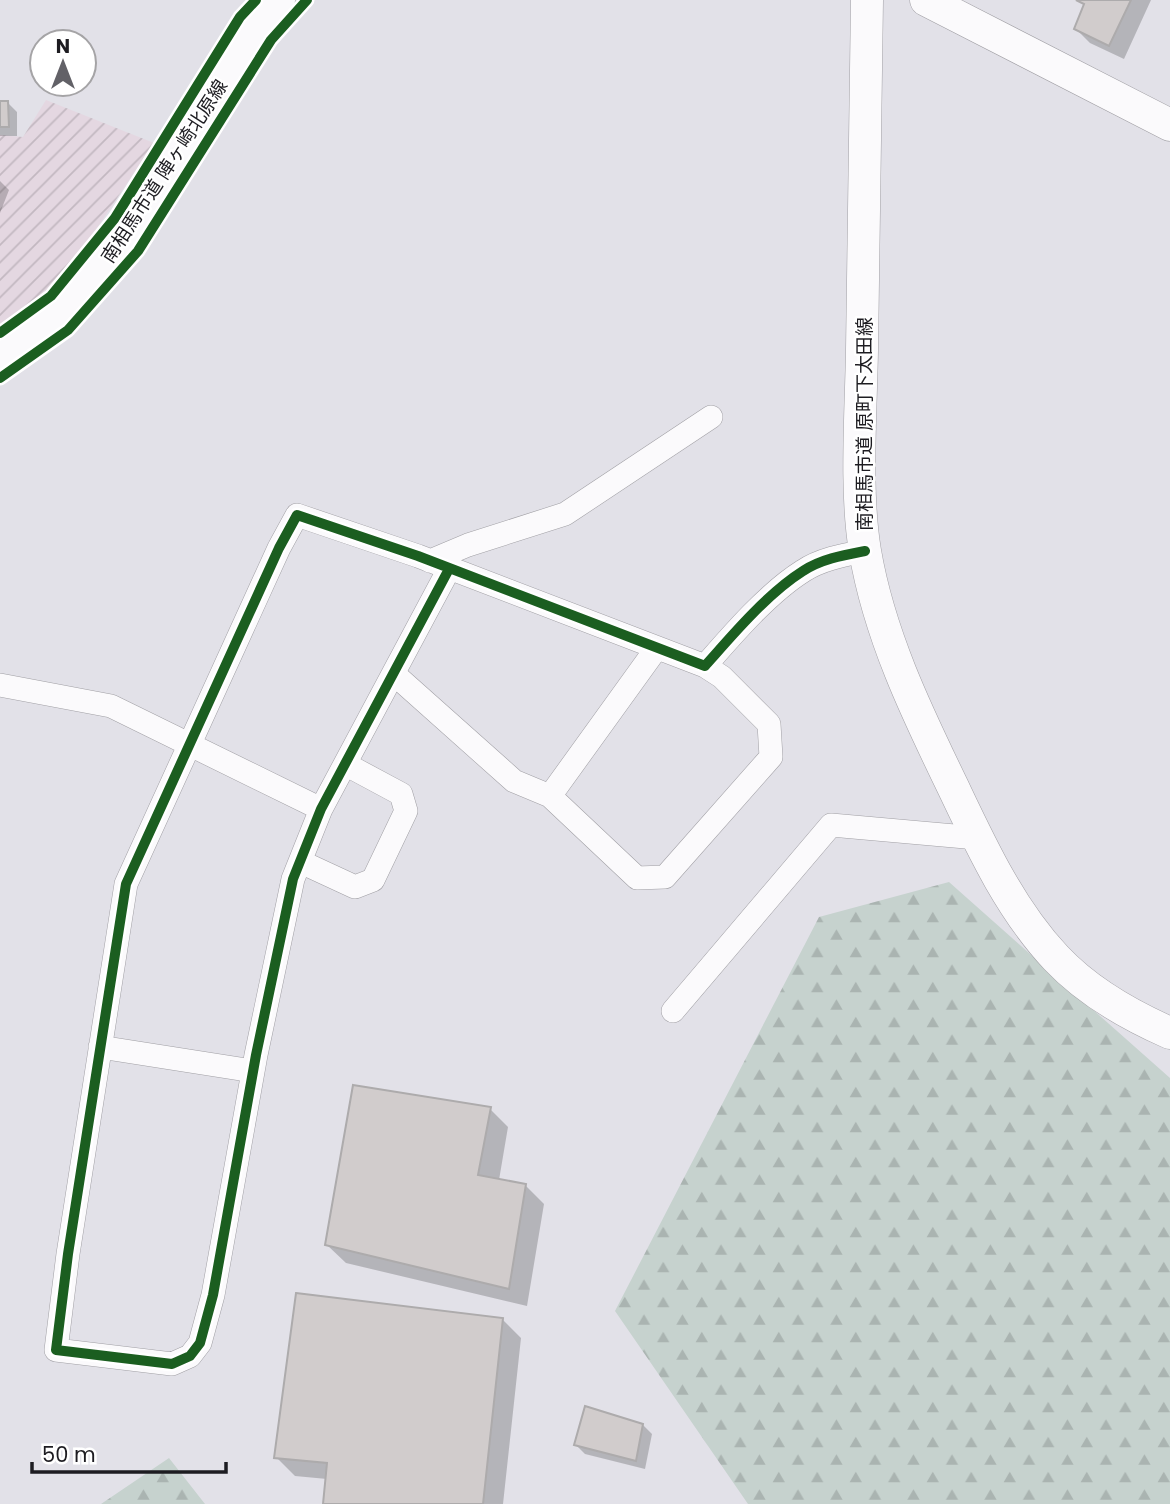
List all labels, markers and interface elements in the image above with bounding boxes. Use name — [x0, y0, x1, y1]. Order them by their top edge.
north arrow — [28, 28, 98, 98]
text: N — [56, 33, 70, 60]
street label: 南相馬市道 陣ヶ崎北原線 — [95, 74, 234, 268]
street label: 南相馬市道 原町下太田線 — [851, 317, 878, 531]
scale bar — [32, 1430, 226, 1474]
text: 50 m — [42, 1440, 96, 1469]

